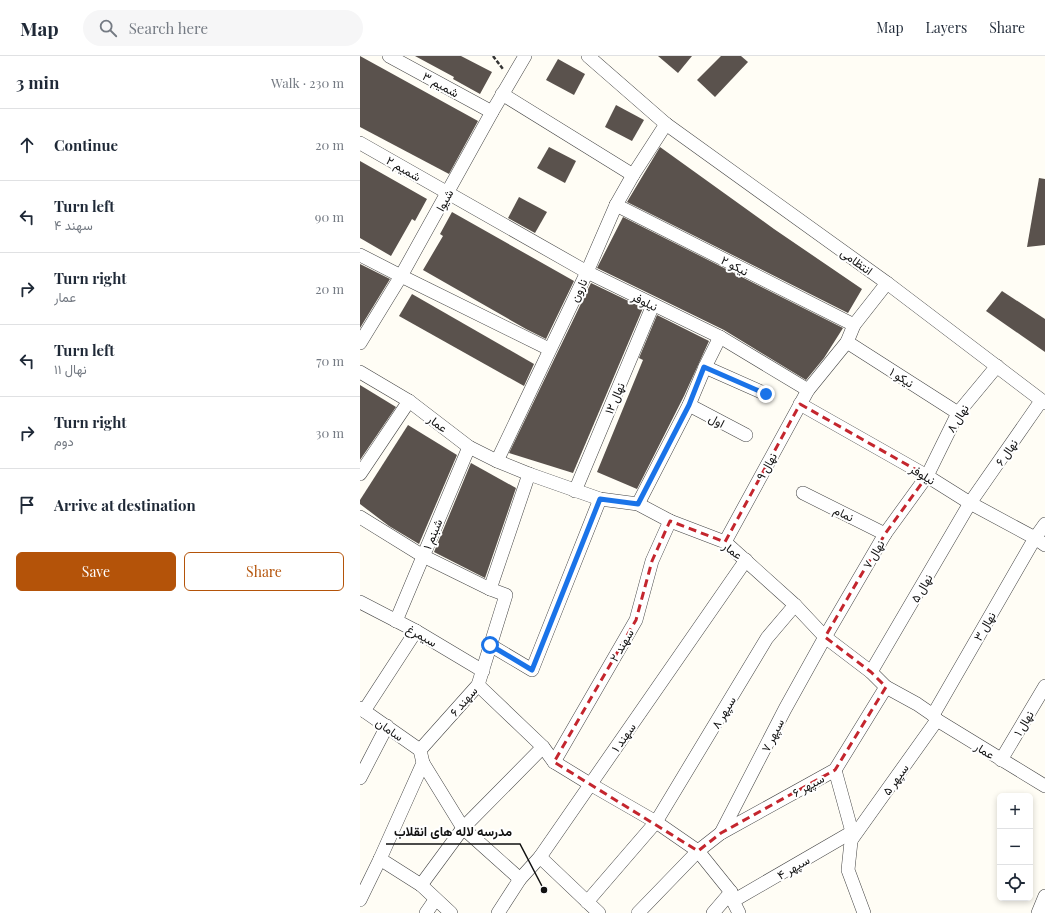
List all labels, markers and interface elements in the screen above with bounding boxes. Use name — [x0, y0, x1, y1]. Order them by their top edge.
search box — [83, 10, 363, 46]
text: Map — [20, 15, 59, 41]
icon: search — [97, 17, 119, 39]
text: Search here — [129, 18, 208, 38]
text: Map — [876, 18, 904, 37]
text: Layers — [926, 18, 967, 37]
text: Share — [989, 18, 1025, 37]
street label: شمیم ۳ — [419, 68, 462, 101]
text: 3 min — [16, 71, 59, 93]
text: Walk · 230 m — [271, 74, 344, 91]
icon: ahead — [16, 134, 38, 156]
text: Continue — [54, 135, 118, 155]
text: 20 m — [315, 136, 344, 153]
street label: شمیم ۲ — [383, 152, 424, 185]
street label: شیوا — [432, 186, 457, 214]
text: Turn left — [54, 196, 115, 216]
icon: left — [16, 206, 38, 228]
text: 90 m — [315, 208, 344, 225]
text: سهند ۴ — [54, 216, 93, 233]
street label: انتظامی — [837, 244, 876, 279]
street label: نیکو ۲ — [718, 251, 751, 279]
text: Turn right — [54, 268, 127, 288]
street label: نارون — [566, 276, 591, 305]
icon: right — [16, 278, 38, 300]
text: 20 m — [315, 280, 344, 297]
street label: نیلوفر — [628, 287, 661, 315]
text: عمار — [54, 288, 76, 305]
text: Turn left — [54, 340, 115, 360]
icon: left — [16, 350, 38, 372]
text: 70 m — [316, 352, 344, 369]
text: نهال ۱۱ — [54, 360, 87, 377]
street label: نیکو ۱ — [886, 363, 917, 392]
street label: نهال ۱۲ — [600, 380, 629, 417]
route end — [757, 385, 775, 403]
street label: نهال ۸ — [942, 401, 973, 436]
street label: اول — [706, 409, 728, 432]
street label: عمار — [424, 410, 451, 436]
text: Turn right — [54, 412, 127, 432]
icon: right — [16, 422, 38, 444]
text: 30 m — [316, 424, 344, 441]
text: دوم — [54, 432, 74, 449]
street label: نهال ۶ — [991, 436, 1022, 469]
street label: نهال ۹ — [752, 449, 781, 483]
street label: نیلوفر — [906, 460, 939, 489]
icon: arrive — [16, 494, 38, 516]
text: Arrive at destination — [54, 495, 196, 515]
street label: نمام — [831, 501, 857, 526]
street label: شبنم ۱ — [418, 516, 446, 552]
street label: عمار — [719, 537, 746, 563]
street label: نهال ۷ — [859, 537, 888, 572]
button: Save — [16, 552, 176, 591]
button: Share — [184, 552, 344, 591]
street label: نهال ۵ — [907, 571, 936, 606]
street label: نهال ۳ — [969, 609, 1000, 644]
street label: سیمرغ — [403, 620, 440, 652]
street label: سهند ۲ — [605, 626, 638, 665]
route start — [481, 636, 499, 654]
street label: سهند ۶ — [446, 683, 481, 720]
street label: سپهر ۸ — [707, 693, 740, 732]
street label: نهال ۱ — [1009, 707, 1038, 739]
street label: سامان — [373, 714, 407, 744]
street label: سپهر ۷ — [757, 716, 788, 755]
street label: سهند ۱ — [607, 719, 640, 755]
street label: عمار — [971, 737, 998, 763]
street label: سپهر ۵ — [878, 760, 913, 799]
street label: سپهر ۶ — [789, 770, 827, 801]
map controls — [997, 793, 1033, 901]
button: + — [997, 793, 1033, 829]
callout: مدرسه لاله های انقلاب — [386, 819, 520, 844]
text: مدرسه لاله های انقلاب — [394, 822, 512, 840]
button: − — [997, 829, 1033, 865]
street label: سپهر ۴ — [774, 851, 813, 884]
button: locate — [997, 865, 1033, 901]

